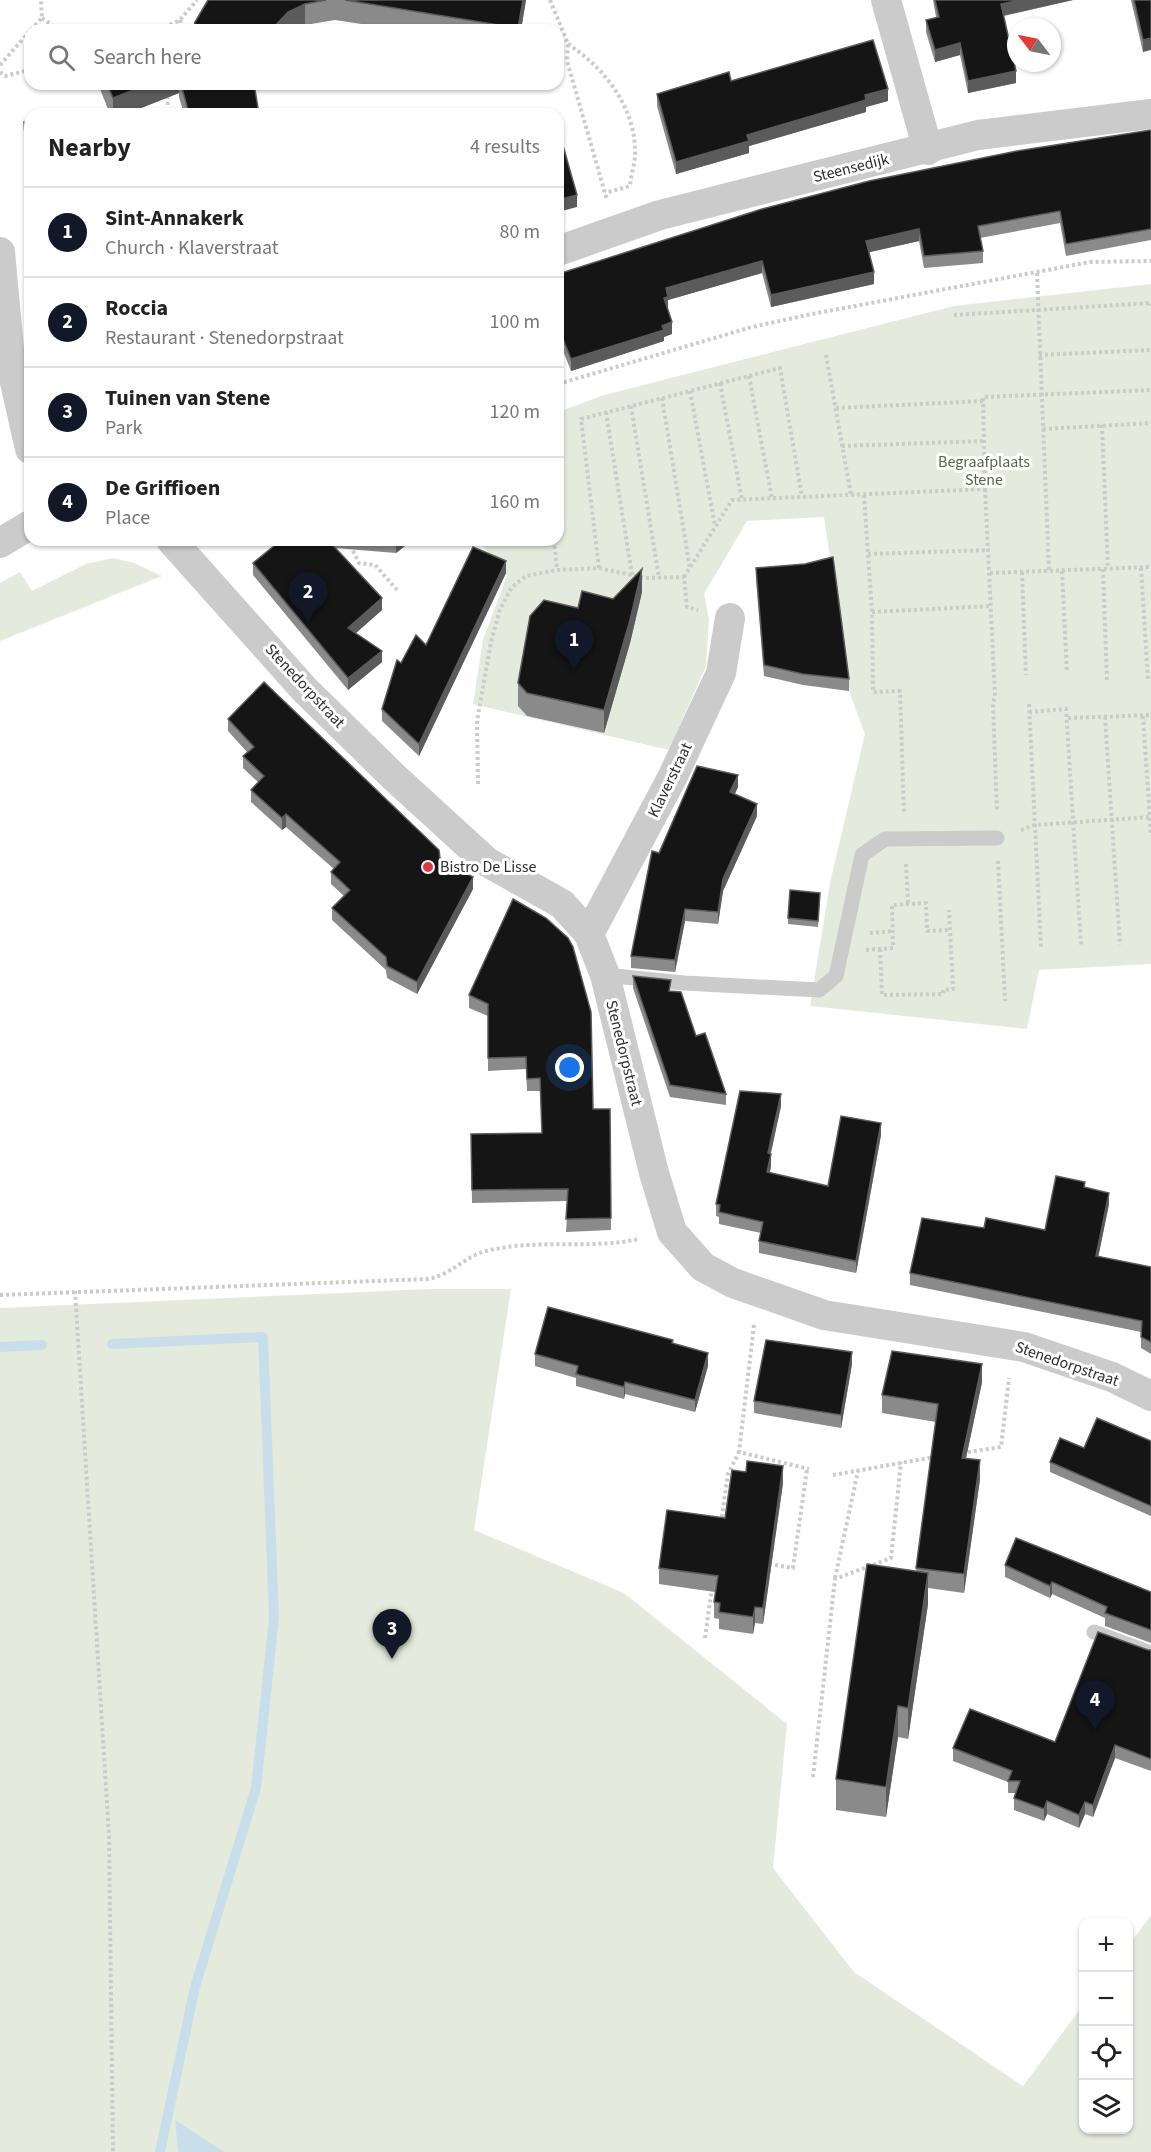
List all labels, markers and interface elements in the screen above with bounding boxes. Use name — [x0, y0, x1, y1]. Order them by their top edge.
north arrow — [1007, 18, 1061, 72]
search box — [24, 24, 564, 90]
icon: search — [45, 41, 78, 74]
text: Search here — [93, 41, 201, 73]
text: Nearby — [48, 129, 131, 166]
text: 4 results — [470, 133, 540, 161]
street label: Steensedijk — [811, 148, 891, 188]
text: Sint-Annakerk — [105, 202, 244, 234]
text: 1 — [62, 218, 73, 246]
text: 80 m — [500, 218, 540, 246]
text: Church · Klaverstraat — [105, 234, 279, 262]
text: Roccia — [105, 292, 168, 324]
text: 2 — [62, 308, 73, 336]
text: 100 m — [490, 308, 540, 336]
text: Restaurant · Stenedorpstraat — [105, 324, 344, 352]
text: Tuinen van Stene — [105, 382, 271, 414]
text: 3 — [62, 398, 73, 426]
text: 120 m — [490, 398, 540, 426]
text: Park — [105, 414, 142, 442]
park label: Begraafplaats Stene — [938, 451, 1030, 491]
text: De Griffioen — [105, 472, 220, 504]
text: 4 — [62, 488, 73, 516]
text: 160 m — [490, 488, 540, 516]
text: Place — [105, 504, 150, 532]
pin: 2 — [288, 572, 328, 622]
pin: 1 — [554, 620, 594, 670]
street label: Stenedorpstraat — [260, 639, 350, 734]
street label: Klaverstraat — [642, 738, 698, 821]
place label: Bistro De Lisse — [440, 856, 536, 878]
marker: Bistro De Lisse — [421, 860, 435, 874]
street label: Stenedorpstraat — [600, 998, 648, 1109]
your location — [555, 1053, 584, 1082]
street label: Stenedorpstraat — [1012, 1336, 1122, 1392]
pin: 3 — [372, 1610, 412, 1659]
pin: 4 — [1076, 1680, 1114, 1730]
map controls — [1079, 1918, 1133, 2134]
button: + — [1079, 1918, 1133, 1972]
button: − — [1079, 1972, 1133, 2026]
button: locate — [1079, 2026, 1133, 2080]
button: layers — [1079, 2080, 1133, 2134]

